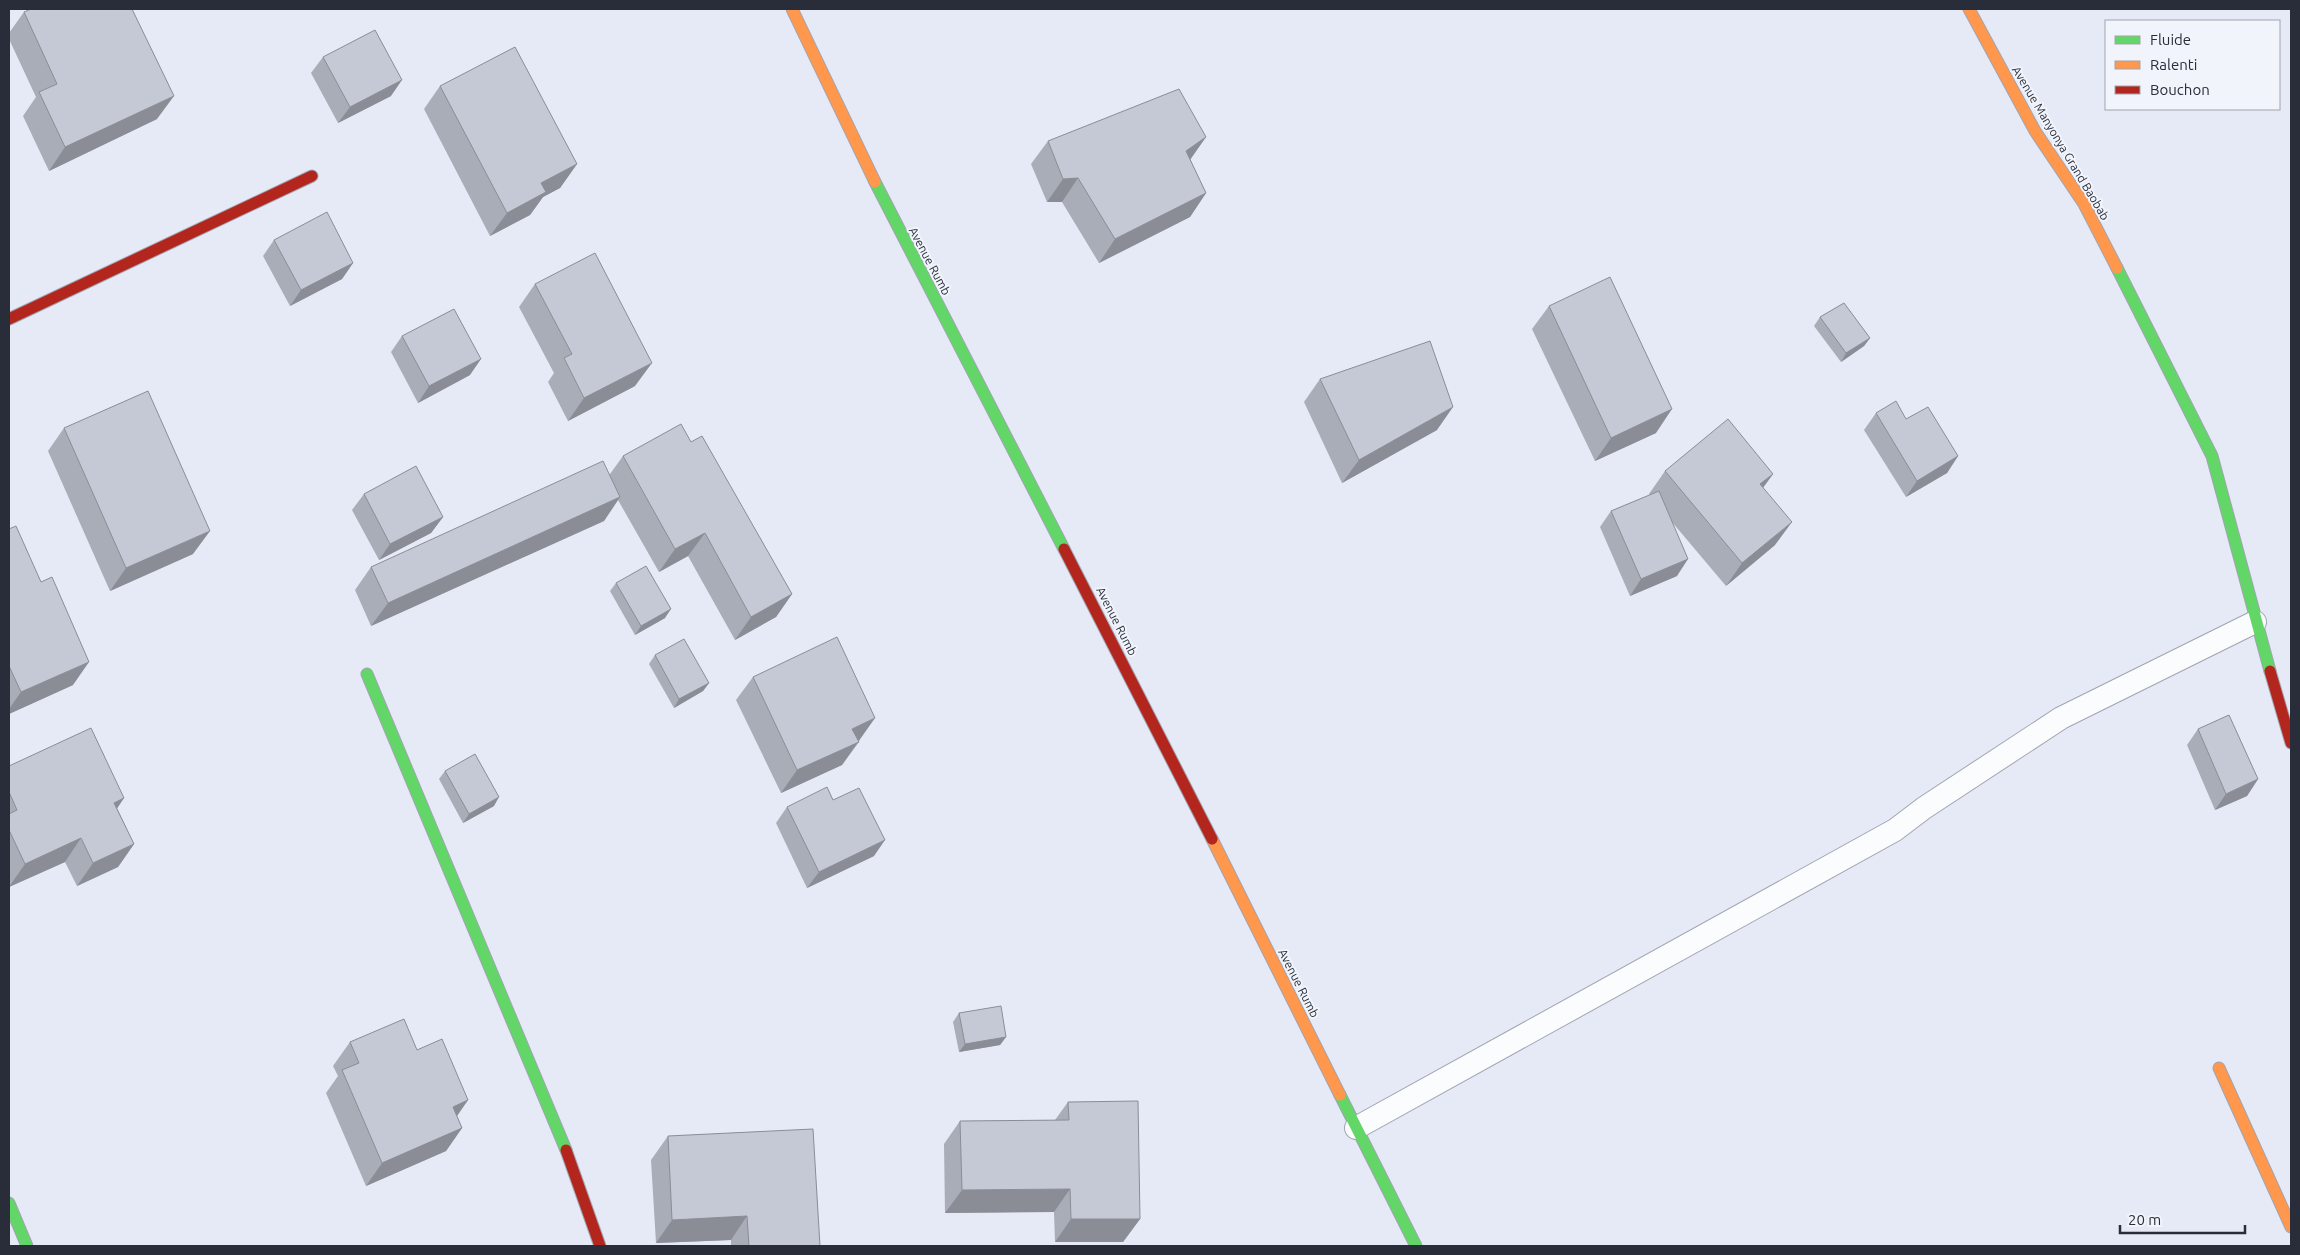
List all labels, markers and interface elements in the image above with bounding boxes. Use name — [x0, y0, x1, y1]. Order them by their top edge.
legend — [2105, 20, 2280, 110]
text: Fluide — [2150, 31, 2191, 48]
text: Ralenti — [2150, 56, 2197, 73]
street label: Avenue Manyonya Grand Baobab — [2010, 64, 2112, 222]
text: Bouchon — [2150, 81, 2210, 98]
street label: Avenue Rumb — [907, 225, 953, 297]
street label: Avenue Rumb — [1094, 585, 1140, 657]
street label: Avenue Rumb — [1276, 947, 1322, 1019]
scale bar — [2120, 1202, 2245, 1234]
text: 20 m — [2128, 1211, 2161, 1228]

